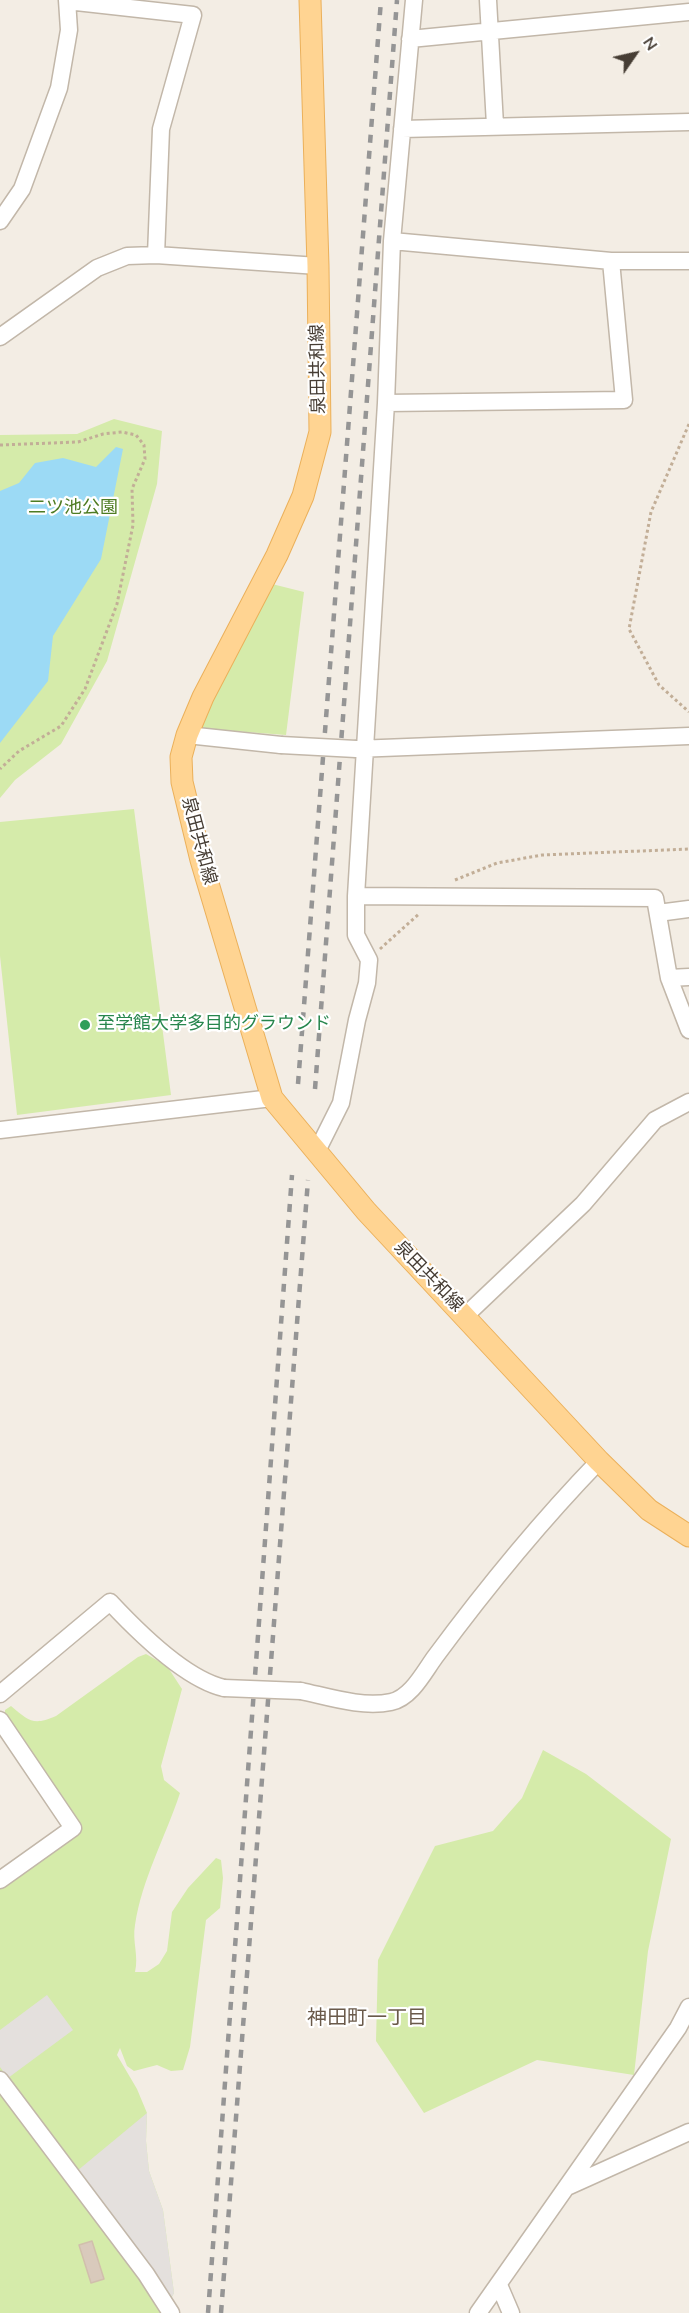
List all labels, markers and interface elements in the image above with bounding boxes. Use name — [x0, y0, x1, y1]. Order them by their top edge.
north arrow — [605, 24, 665, 84]
text: N — [637, 33, 662, 55]
street label: 泉田共和線 — [307, 324, 331, 414]
park label: 二ツ池公園 — [28, 498, 118, 520]
street label: 泉田共和線 — [176, 795, 220, 887]
place label: 至学館大学多目的グラウンド — [97, 1014, 331, 1036]
marker: 至学館大学多目的グラウンド — [78, 1018, 92, 1032]
street label: 泉田共和線 — [389, 1237, 467, 1317]
district label: 神田町一丁目 — [307, 2007, 427, 2031]

